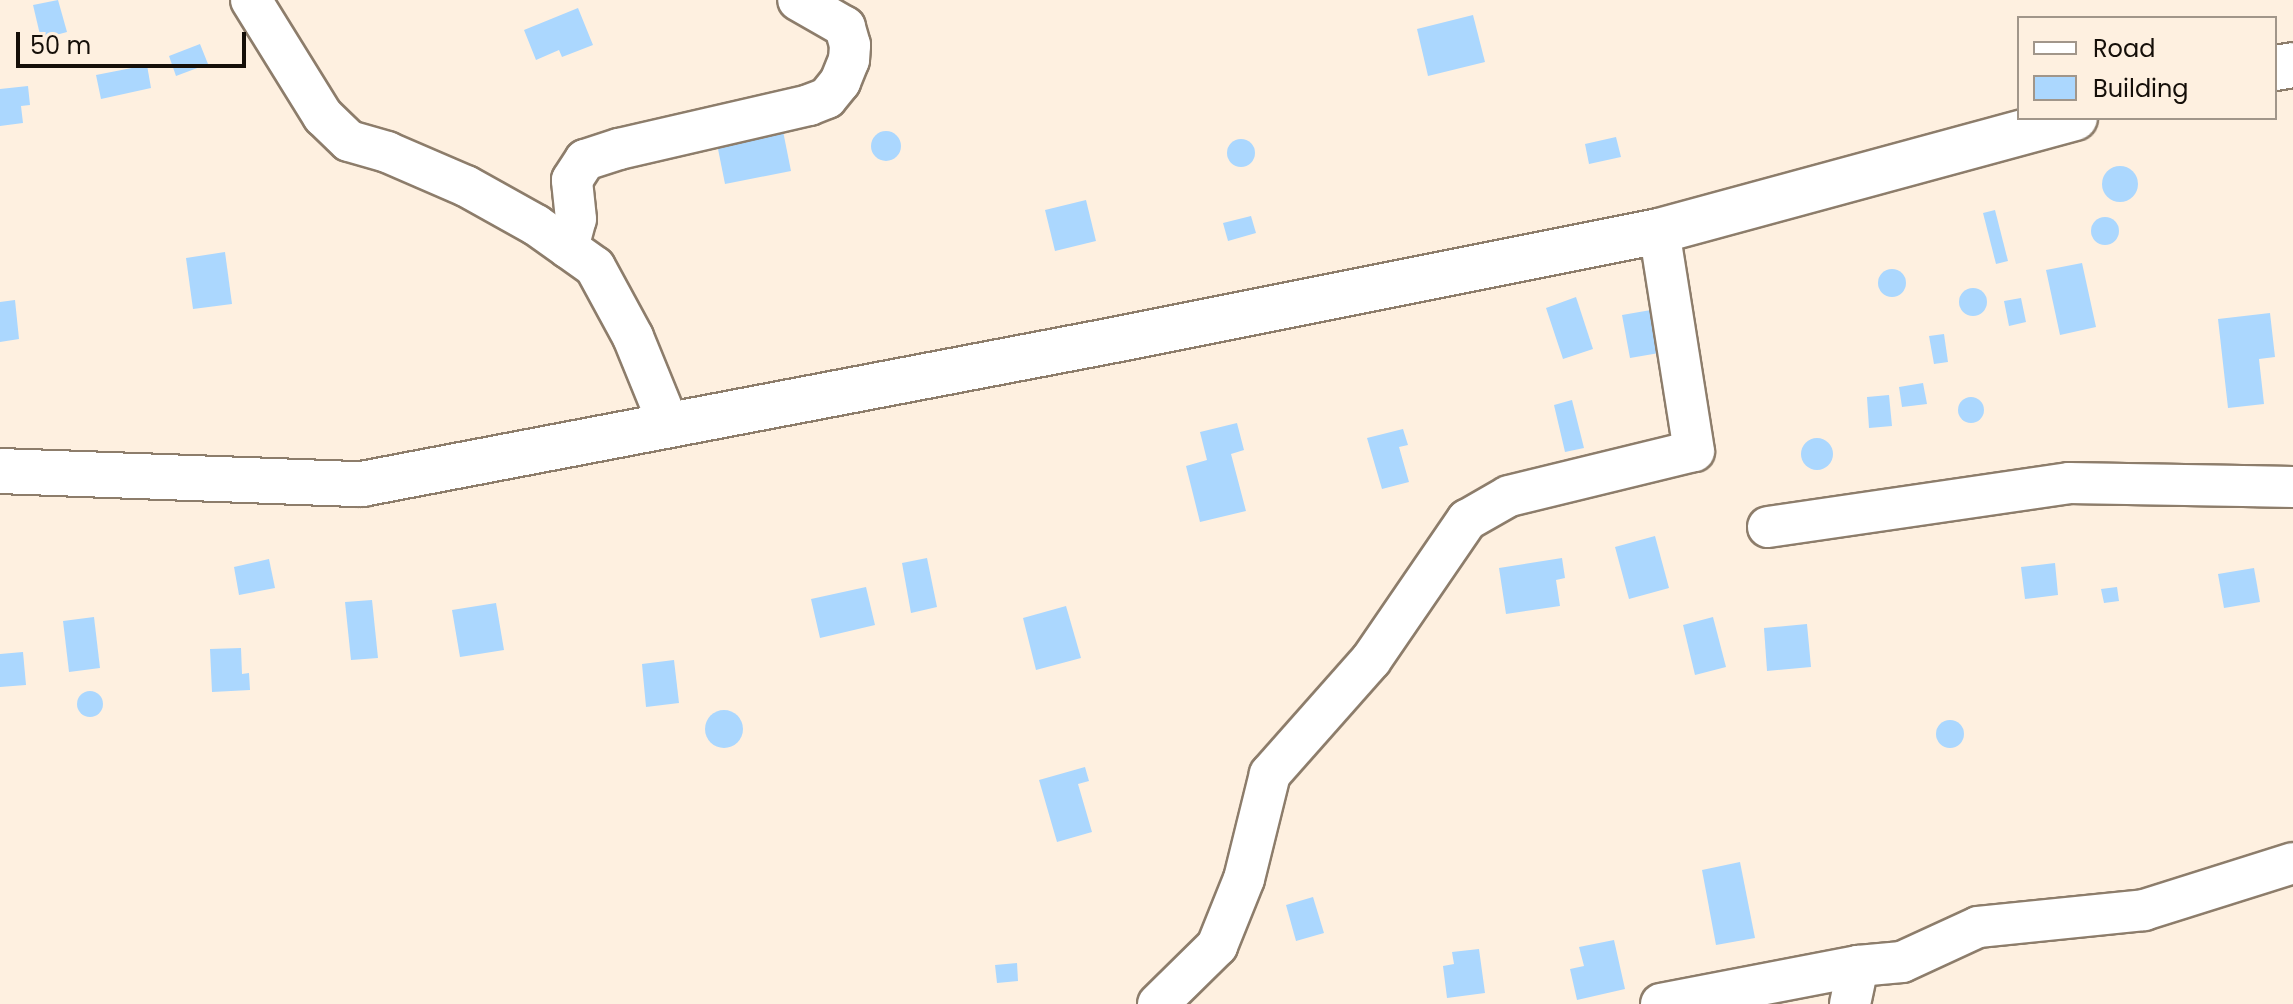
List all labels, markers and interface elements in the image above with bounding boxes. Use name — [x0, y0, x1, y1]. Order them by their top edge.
scale bar — [20, 16, 250, 66]
legend — [2017, 16, 2277, 120]
text: 50 m — [30, 29, 91, 62]
text: Road — [2093, 32, 2155, 65]
text: Building — [2093, 72, 2189, 105]

